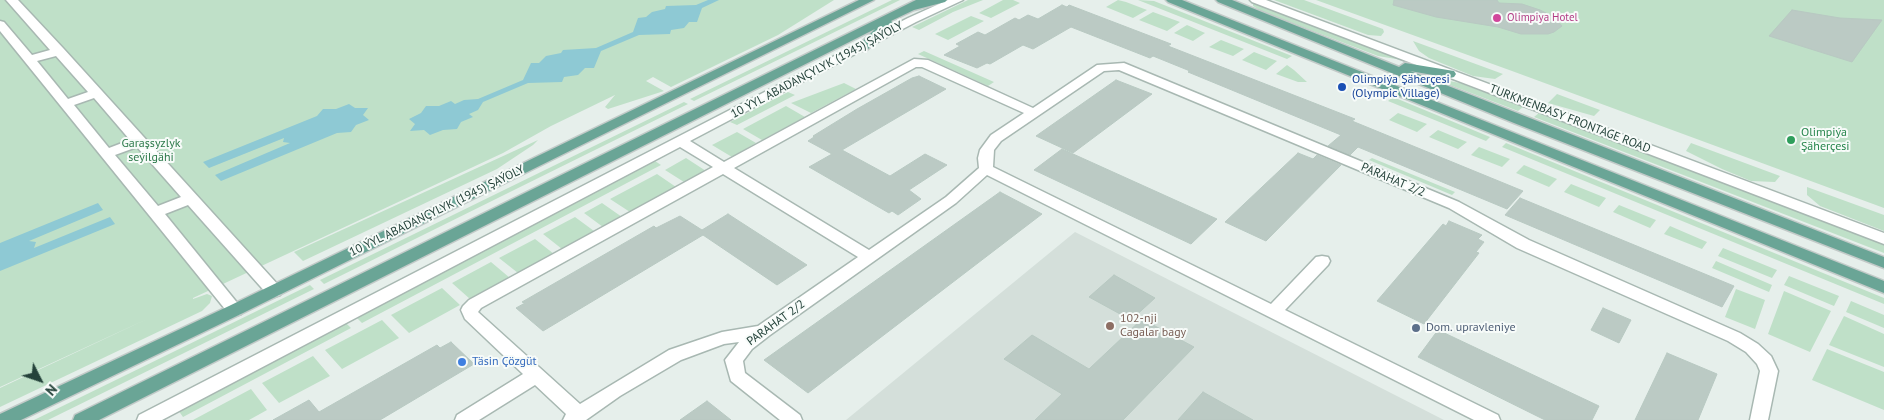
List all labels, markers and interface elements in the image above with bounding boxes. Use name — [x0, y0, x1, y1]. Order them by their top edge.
place label: Olimpiya Hotel — [1507, 11, 1578, 25]
marker: Olimpiya Hotel — [1491, 12, 1503, 24]
street label: 10 ÝYL ABADANÇYLYK (1945) ŞAÝOLY — [729, 18, 905, 122]
place label: Olimpiýa Şäherçesi (Olympic Village) — [1352, 73, 1450, 101]
marker: Olimpiýa Şäherçesi (Olympic Village) — [1336, 81, 1348, 93]
street label: TURKMENBASY FRONTAGE ROAD — [1487, 82, 1653, 156]
place label: Olimpiýa Şäherçesi — [1801, 126, 1850, 154]
marker: Olimpiýa Şäherçesi — [1785, 134, 1797, 146]
park label: Garaşsyzlyk seýilgähi — [121, 137, 181, 165]
street label: PARAHAT 2/2 — [1359, 160, 1427, 200]
street label: 10 ÝYL ABADANÇYLYK (1945) ŞAÝOLY — [347, 162, 527, 260]
street label: PARAHAT 2/2 — [744, 297, 808, 349]
place label: 102-nji Cagalar bagy — [1120, 312, 1186, 340]
marker: 102-nji Cagalar bagy — [1104, 320, 1116, 332]
place label: Dom. upravleniye — [1426, 321, 1516, 335]
marker: Dom. upravleniye — [1410, 322, 1422, 334]
north arrow — [15, 355, 65, 405]
place label: Täsin Çözgüt — [472, 355, 537, 369]
marker: Täsin Çözgüt — [456, 356, 468, 368]
text: N — [42, 380, 61, 399]

